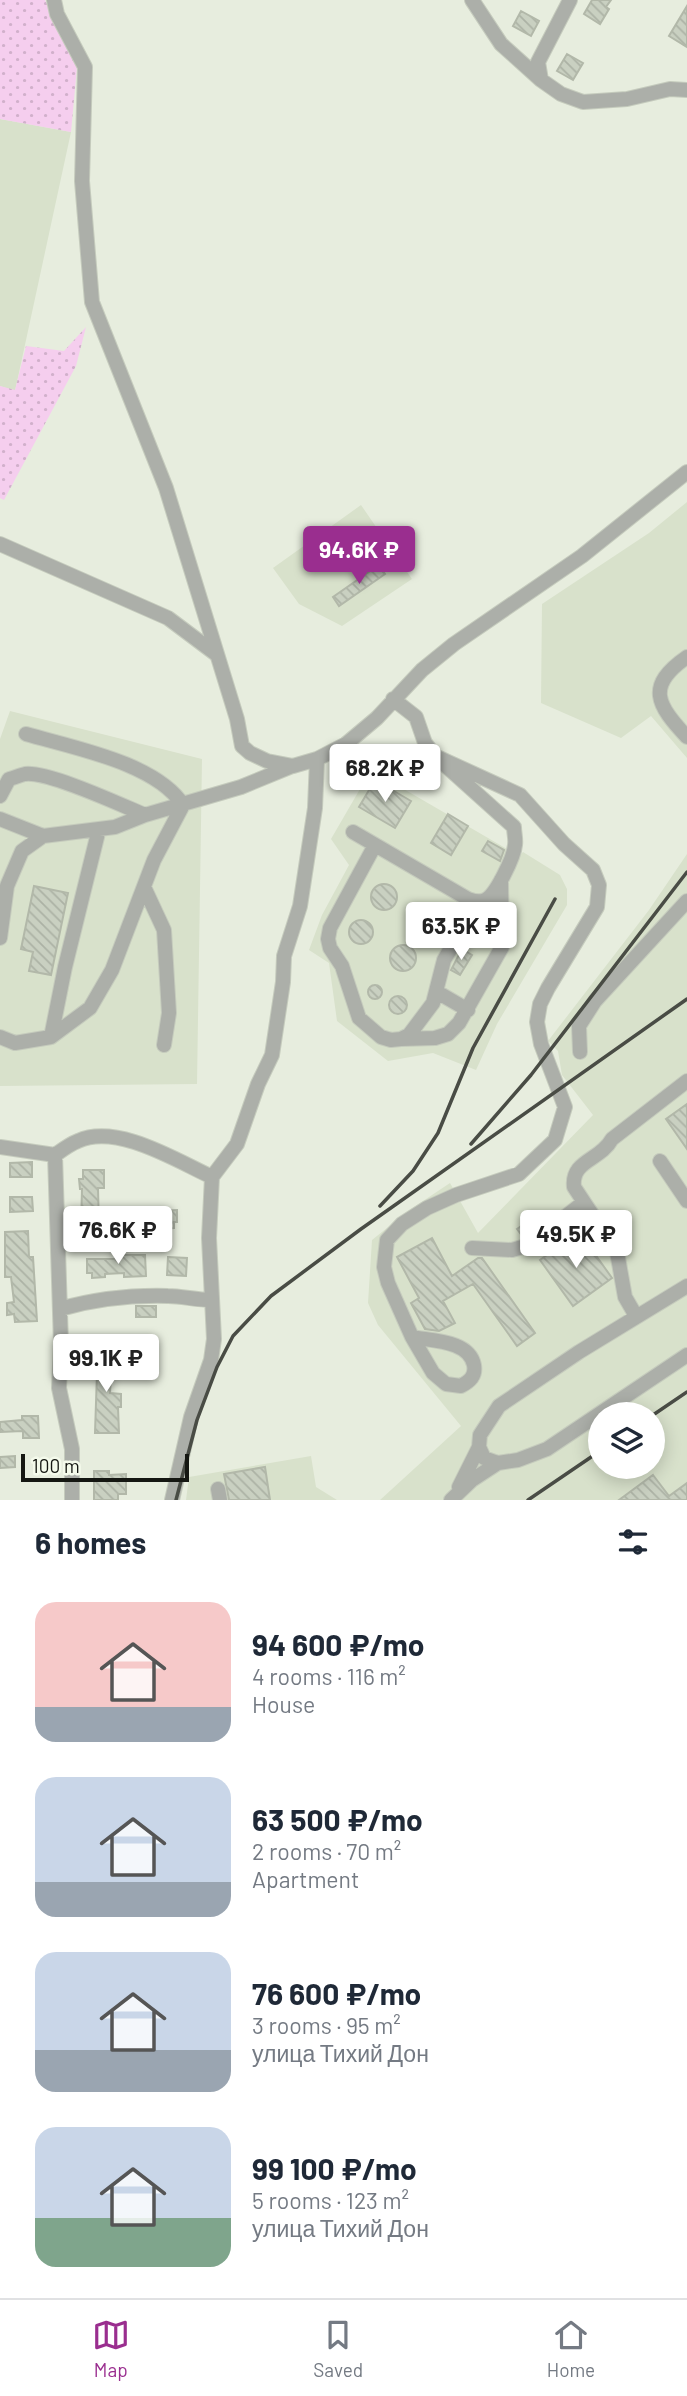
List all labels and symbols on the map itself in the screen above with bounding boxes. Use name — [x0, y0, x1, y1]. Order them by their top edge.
pin: 94.6K ₽ — [294, 526, 424, 586]
pin: 68.2K ₽ — [320, 744, 450, 804]
pin: 63.5K ₽ — [396, 902, 526, 962]
pin: 76.6K ₽ — [53, 1206, 183, 1266]
pin: 49.5K ₽ — [511, 1210, 641, 1270]
pin: 99.1K ₽ — [41, 1334, 171, 1394]
scale bar — [21, 1451, 189, 1483]

